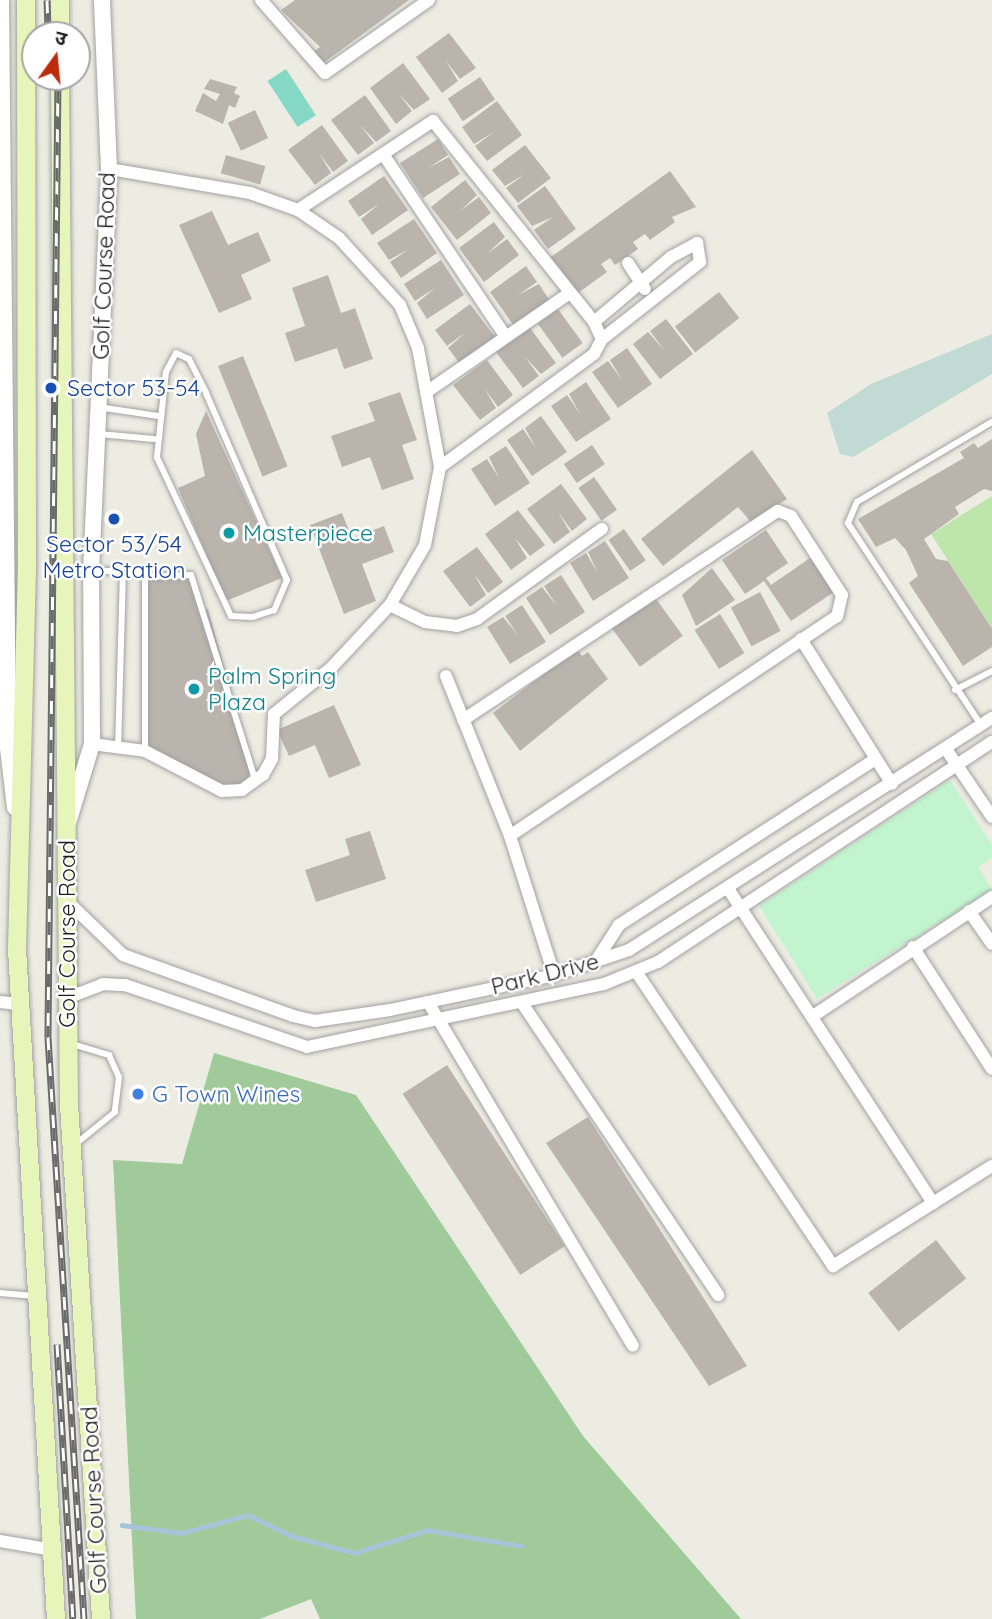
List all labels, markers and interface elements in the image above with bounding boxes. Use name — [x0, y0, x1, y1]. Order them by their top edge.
north arrow — [21, 21, 91, 91]
text: उ — [52, 25, 69, 51]
street label: Golf Course Road — [87, 172, 121, 360]
place label: Sector 53-54 — [67, 374, 200, 402]
marker: Sector 53-54 — [41, 378, 61, 398]
marker: Sector 53/54 Metro Station — [106, 511, 122, 527]
place label: Masterpiece — [243, 519, 373, 547]
marker: Masterpiece — [221, 525, 237, 541]
place label: Sector 53/54 Metro Station — [43, 530, 185, 584]
place label: Palm Spring Plaza — [208, 662, 336, 716]
marker: Palm Spring Plaza — [186, 681, 202, 697]
street label: Golf Course Road — [53, 840, 81, 1028]
street label: Park Drive — [488, 947, 602, 1001]
place label: G Town Wines — [152, 1080, 300, 1108]
marker: G Town Wines — [130, 1086, 146, 1102]
street label: Golf Course Road — [75, 1406, 113, 1594]

